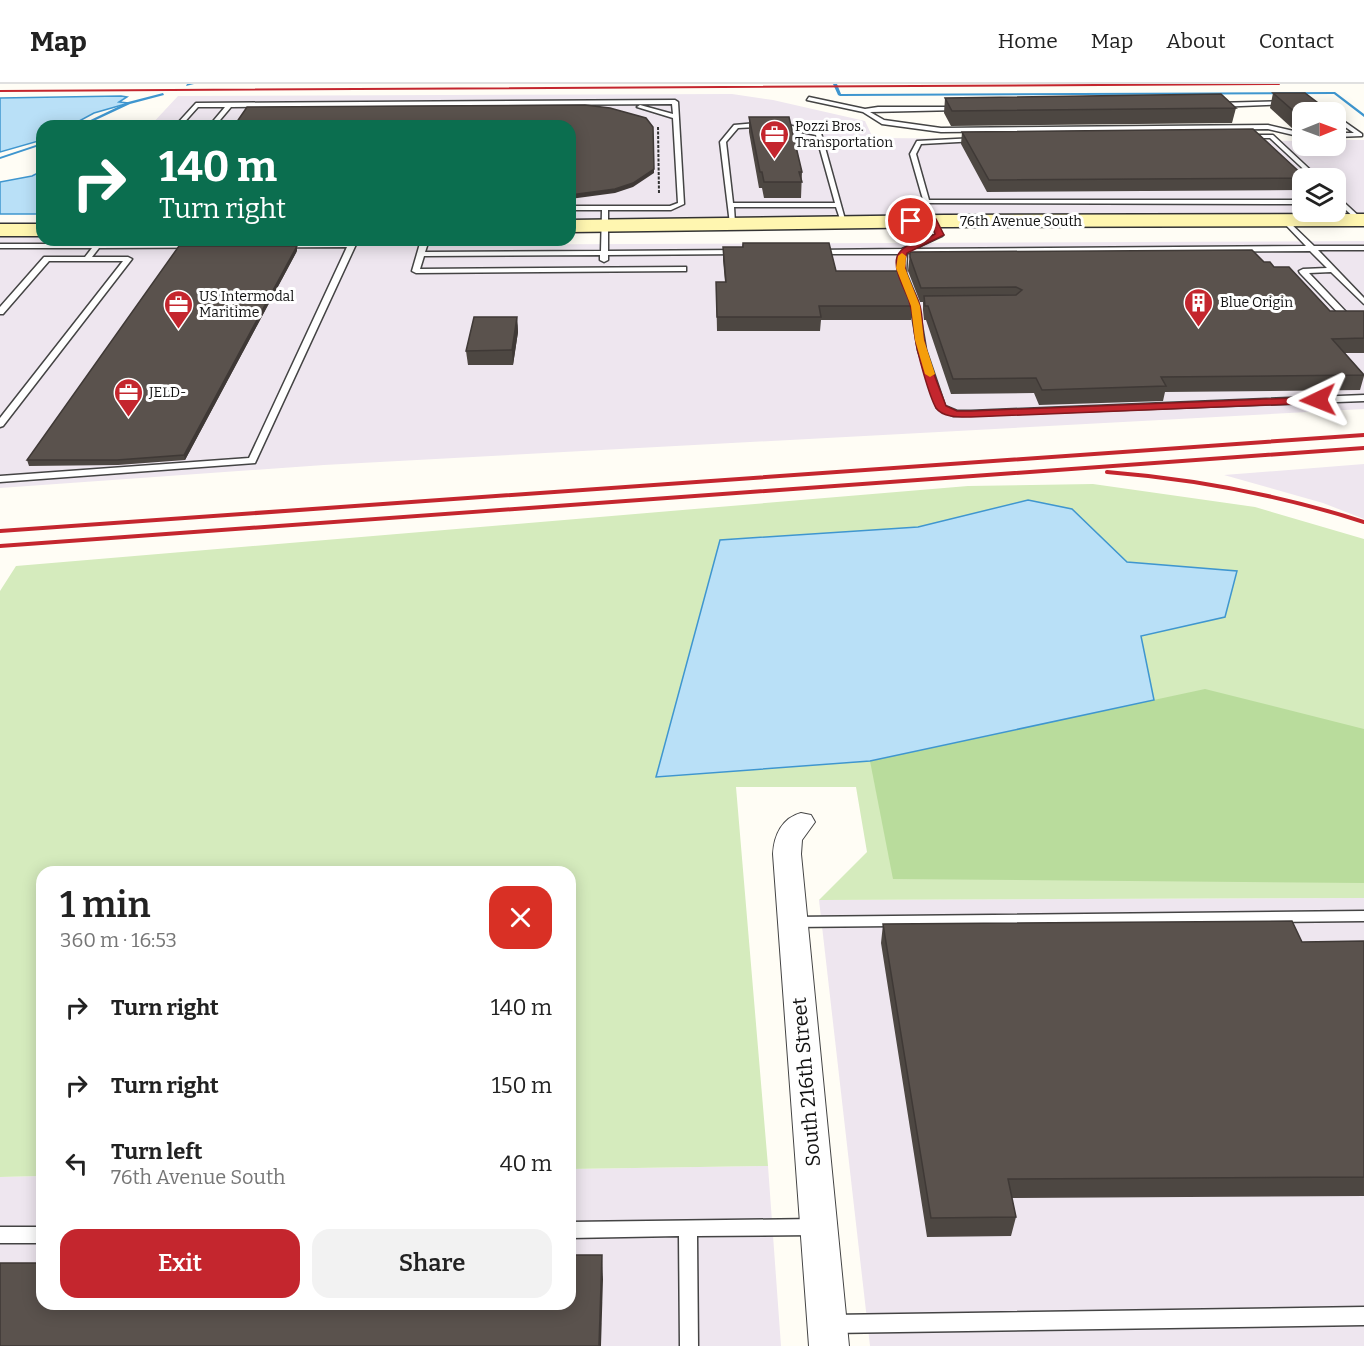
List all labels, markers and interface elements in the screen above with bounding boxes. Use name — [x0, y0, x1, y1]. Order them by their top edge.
text: Map — [30, 25, 87, 58]
text: Home — [998, 28, 1058, 54]
text: Map — [1091, 28, 1133, 54]
text: About — [1166, 28, 1226, 54]
text: Contact — [1259, 28, 1334, 54]
north arrow — [1292, 102, 1346, 156]
map controls — [1292, 102, 1346, 222]
office icon: Pozzi Bros. Transportation — [758, 118, 790, 160]
place label: Pozzi Bros. Transportation — [795, 118, 893, 151]
text: 140 m — [159, 142, 277, 192]
icon: right — [60, 144, 138, 222]
button: layers — [1292, 168, 1346, 222]
text: Turn right — [159, 193, 286, 225]
pin — [885, 195, 936, 246]
icon: arrive — [894, 204, 927, 237]
street label: 76th Avenue South — [960, 213, 1082, 230]
building icon: Blue Origin — [1183, 286, 1215, 328]
office icon: US Intermodal Maritime — [162, 288, 194, 330]
place label: US Intermodal Maritime — [199, 288, 294, 321]
place label: Blue Origin — [1220, 294, 1293, 311]
position arrow — [1286, 368, 1350, 432]
office icon: JELD- — [112, 376, 144, 418]
place label: JELD- — [148, 384, 186, 401]
text: 1 min — [60, 883, 151, 927]
button: close — [489, 886, 552, 949]
text: 360 m · 16:53 — [60, 928, 177, 952]
icon: right — [60, 991, 93, 1024]
text: Turn right — [111, 994, 219, 1021]
text: 140 m — [491, 994, 552, 1021]
street label: South 216th Street — [787, 996, 825, 1168]
icon: right — [60, 1069, 93, 1102]
text: Turn right — [111, 1072, 219, 1099]
text: 150 m — [492, 1072, 552, 1099]
text: Turn left — [111, 1138, 203, 1165]
icon: left — [60, 1147, 93, 1180]
text: 40 m — [500, 1150, 552, 1177]
text: 76th Avenue South — [111, 1165, 285, 1189]
button: Exit — [60, 1229, 300, 1298]
button: Share — [312, 1229, 552, 1298]

